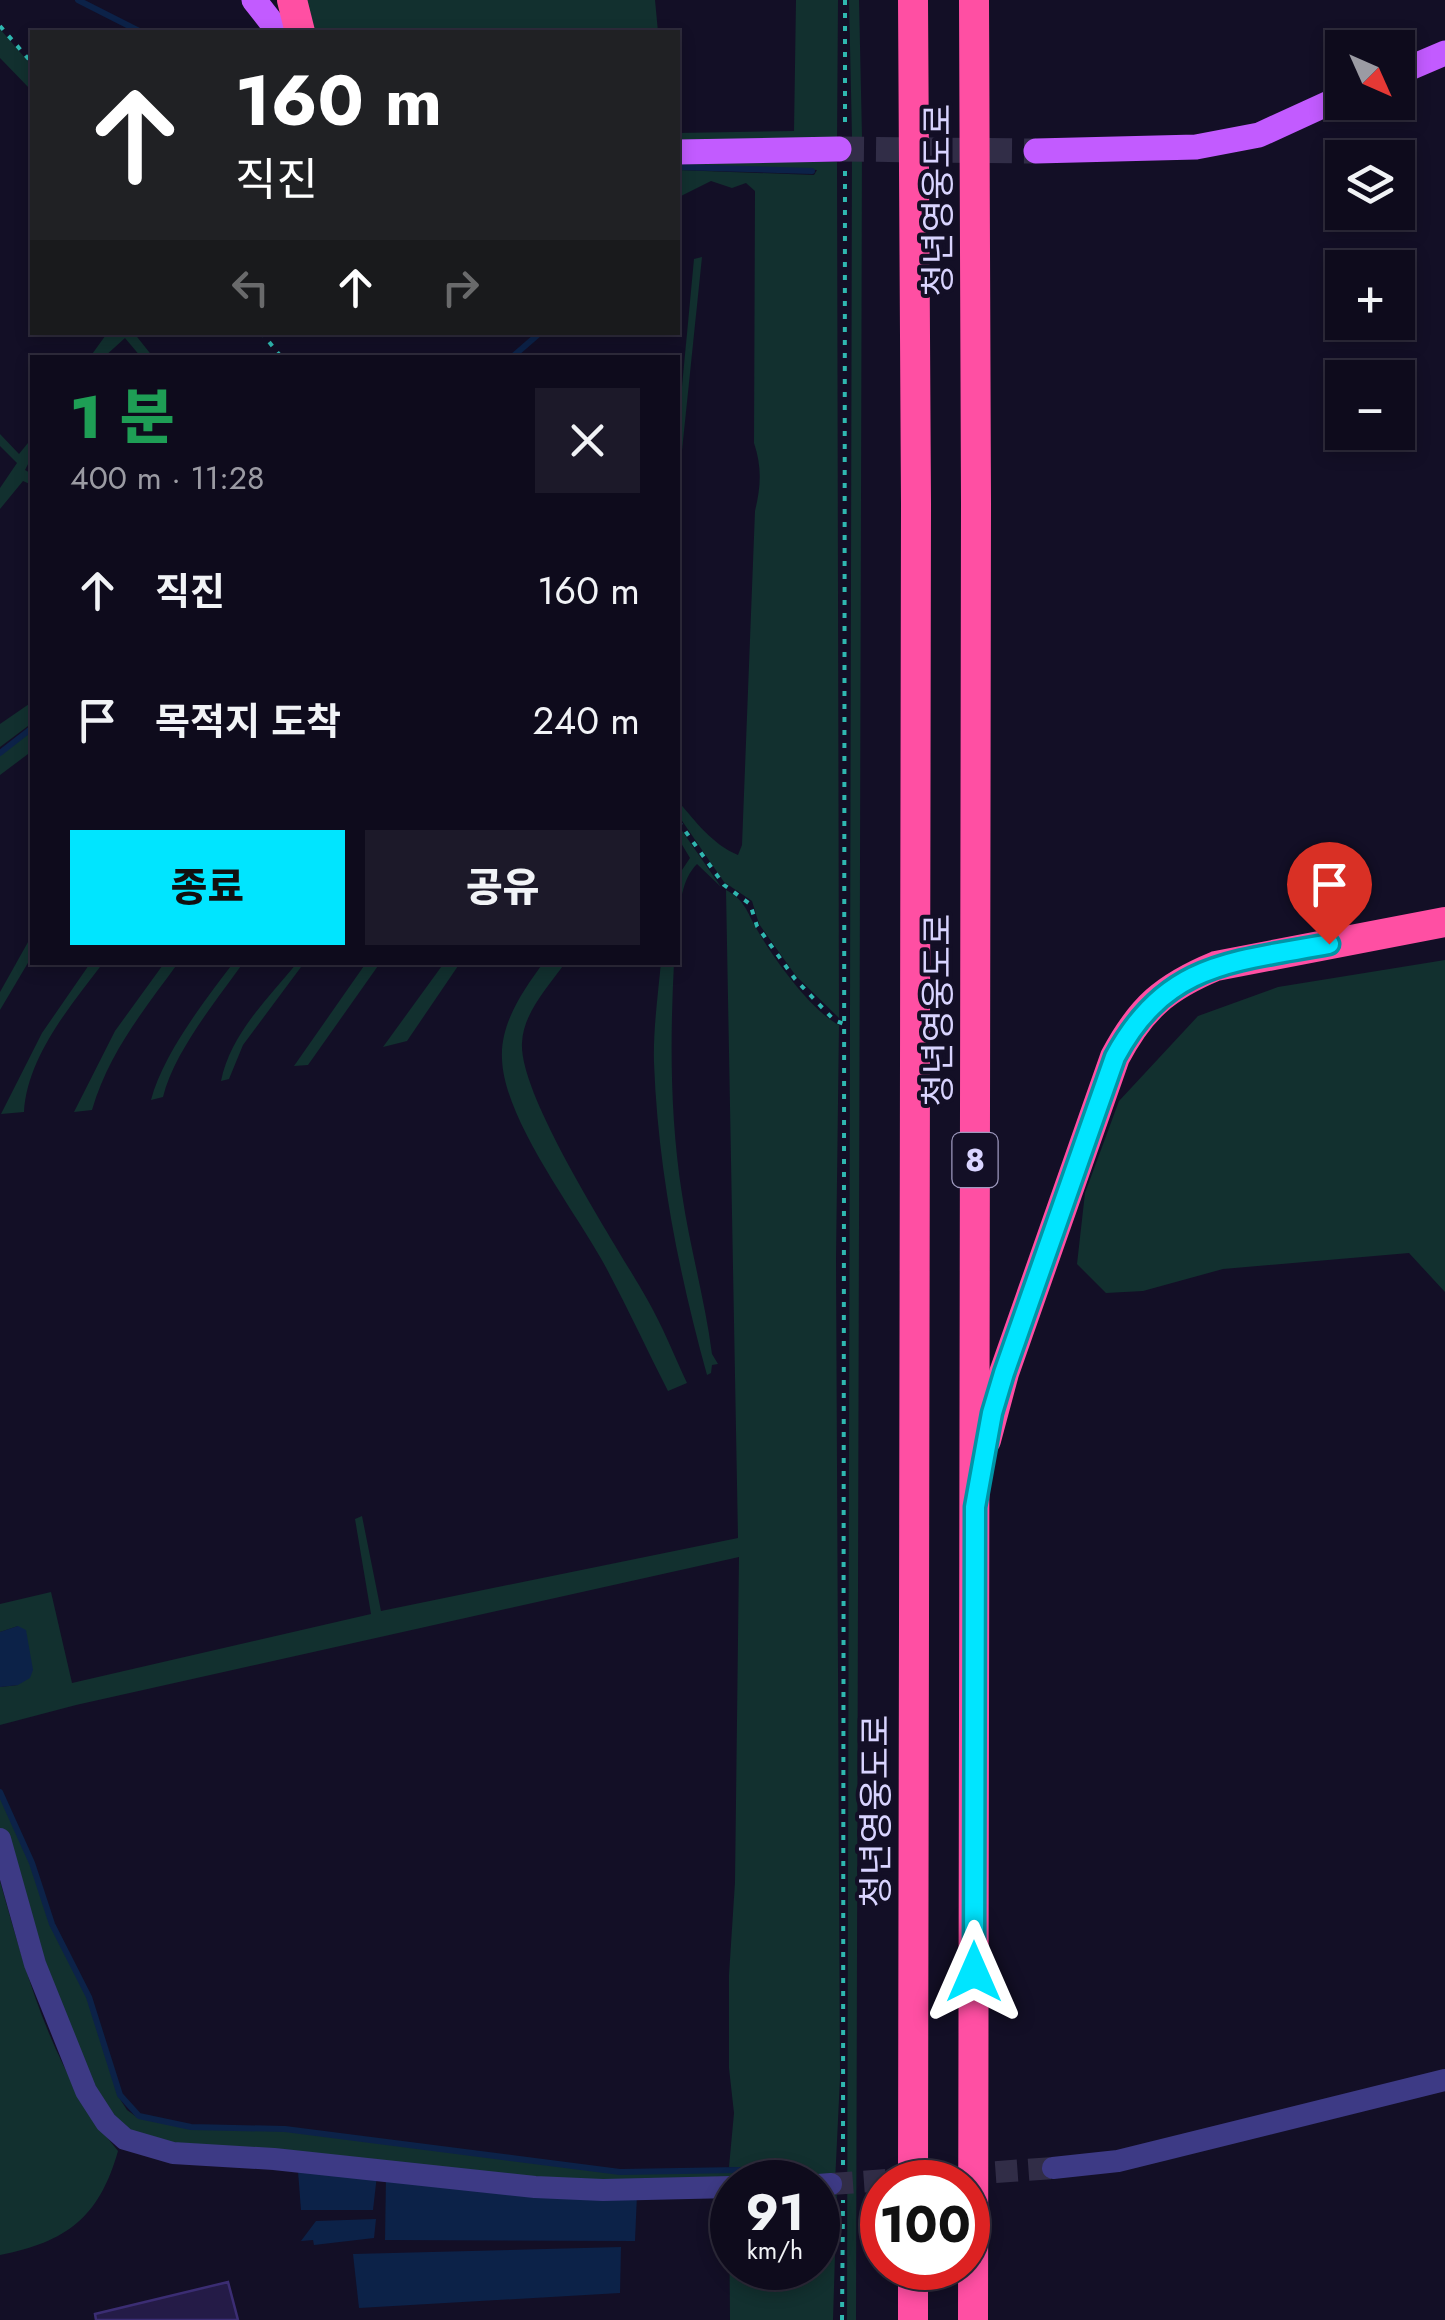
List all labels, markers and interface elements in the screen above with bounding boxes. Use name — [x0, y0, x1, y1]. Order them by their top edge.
north arrow — [1325, 30, 1415, 120]
map controls — [1325, 30, 1415, 450]
text: 160 m — [235, 50, 442, 151]
icon: ahead — [70, 70, 200, 200]
street label: 청년영웅도로 — [913, 103, 963, 297]
button: layers — [1325, 140, 1415, 230]
text: 직진 — [235, 147, 318, 212]
button: + — [1325, 250, 1415, 340]
icon: left — [223, 260, 278, 315]
icon: ahead — [328, 260, 383, 315]
icon: right — [433, 260, 488, 315]
button: − — [1325, 360, 1415, 450]
text: 1 분 — [70, 374, 175, 461]
button: close — [535, 388, 640, 493]
text: 400 m · 11:28 — [70, 455, 265, 501]
icon: ahead — [70, 563, 125, 618]
text: 160 m — [537, 563, 640, 618]
text: 직진 — [155, 564, 225, 619]
icon: arrive — [70, 693, 125, 748]
text: 240 m — [532, 693, 640, 748]
text: 목적지 도착 — [155, 694, 341, 749]
button: 종료 — [70, 830, 345, 945]
button: 공유 — [365, 830, 640, 945]
pin — [1287, 842, 1372, 945]
icon: arrive — [1302, 857, 1357, 912]
street label: 청년영웅도로 — [913, 913, 963, 1107]
road number: 8 — [952, 1133, 998, 1187]
street label: 청년영웅도로 — [851, 1714, 901, 1908]
position arrow — [922, 1920, 1026, 2024]
speed limit sign: 100 — [860, 2160, 990, 2290]
text: 91 — [746, 2176, 804, 2249]
text: km/h — [747, 2232, 803, 2268]

